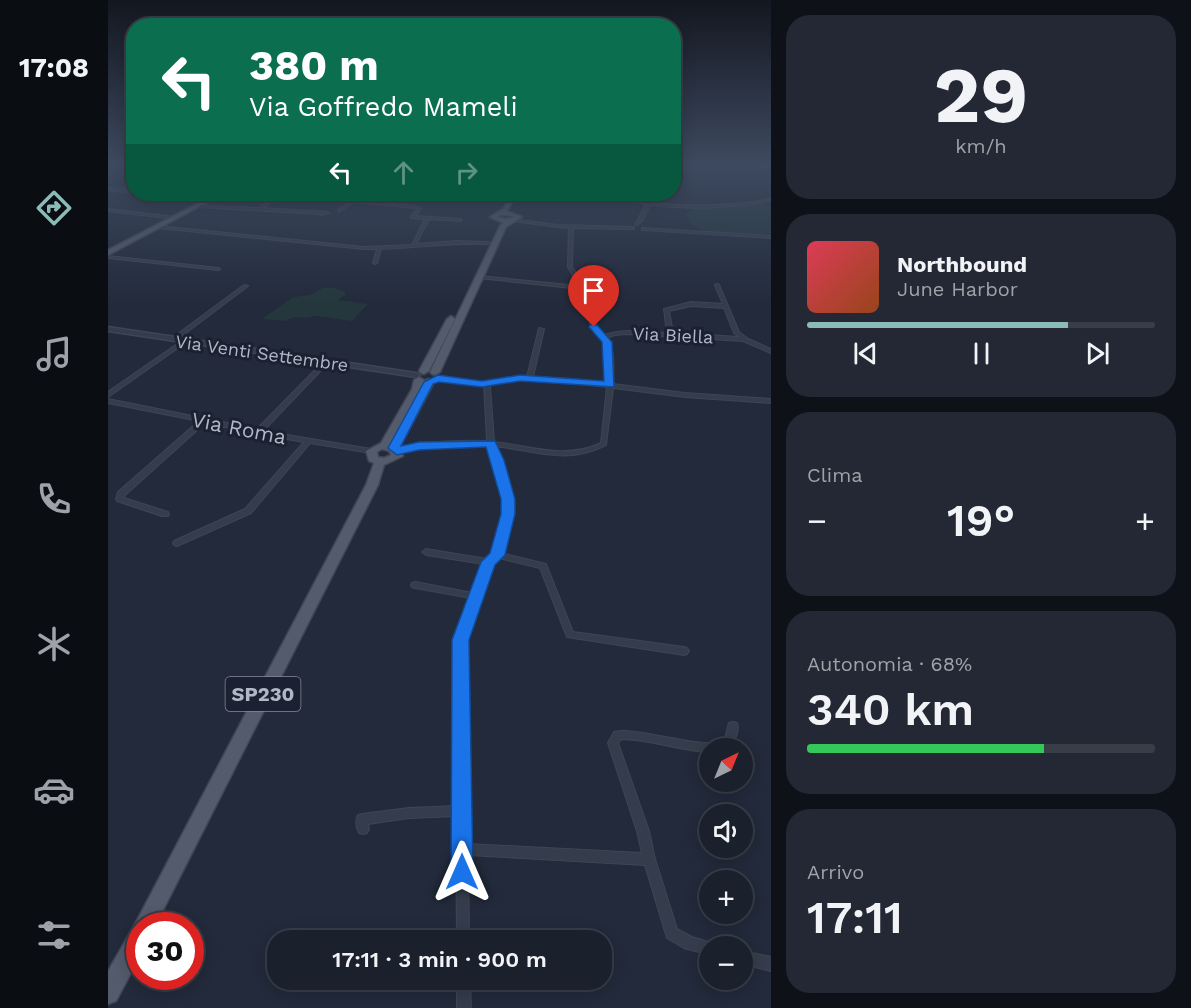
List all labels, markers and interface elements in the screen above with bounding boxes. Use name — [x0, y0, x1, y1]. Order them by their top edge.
text: 380 m — [249, 41, 379, 90]
icon: left — [150, 42, 228, 120]
text: 29 — [934, 49, 1028, 141]
text: 17:08 — [19, 52, 89, 84]
text: Via Goffredo Mameli — [249, 91, 518, 123]
text: km/h — [955, 134, 1007, 158]
icon: left — [324, 156, 357, 189]
icon: ahead — [387, 156, 420, 189]
icon: right — [450, 156, 483, 189]
icon: directions — [33, 187, 75, 229]
text: Northbound — [897, 252, 1027, 277]
pin — [568, 265, 619, 327]
icon: arrive — [577, 274, 610, 307]
text: June Harbor — [897, 277, 1018, 301]
street label: Via Biella — [632, 322, 714, 348]
street label: Via Venti Settembre — [174, 330, 350, 376]
icon: music — [33, 333, 75, 375]
icon: previous — [849, 337, 882, 370]
icon: pause — [965, 337, 998, 370]
icon: next — [1081, 337, 1114, 370]
street label: Via Roma — [190, 407, 289, 449]
text: Clima — [807, 463, 863, 487]
icon: phone — [33, 478, 75, 520]
text: 19° — [947, 494, 1015, 547]
text: − — [807, 501, 827, 540]
text: + — [1135, 501, 1155, 540]
icon: climate — [33, 623, 75, 665]
text: Autonomia · 68% — [807, 652, 972, 676]
road number: SP230 — [226, 677, 300, 711]
text: 340 km — [807, 683, 974, 736]
north arrow — [699, 738, 753, 792]
map controls — [699, 738, 753, 990]
icon: car — [33, 769, 75, 811]
button: sound — [699, 804, 753, 858]
position arrow — [430, 840, 494, 904]
text: Arrivo — [807, 860, 864, 884]
button: + — [699, 870, 753, 924]
text: 17:11 — [807, 891, 903, 944]
speed limit sign: 30 — [126, 912, 204, 990]
icon: filters — [33, 914, 75, 956]
button: − — [699, 936, 753, 990]
text: 17:11 · 3 min · 900 m — [332, 947, 547, 972]

